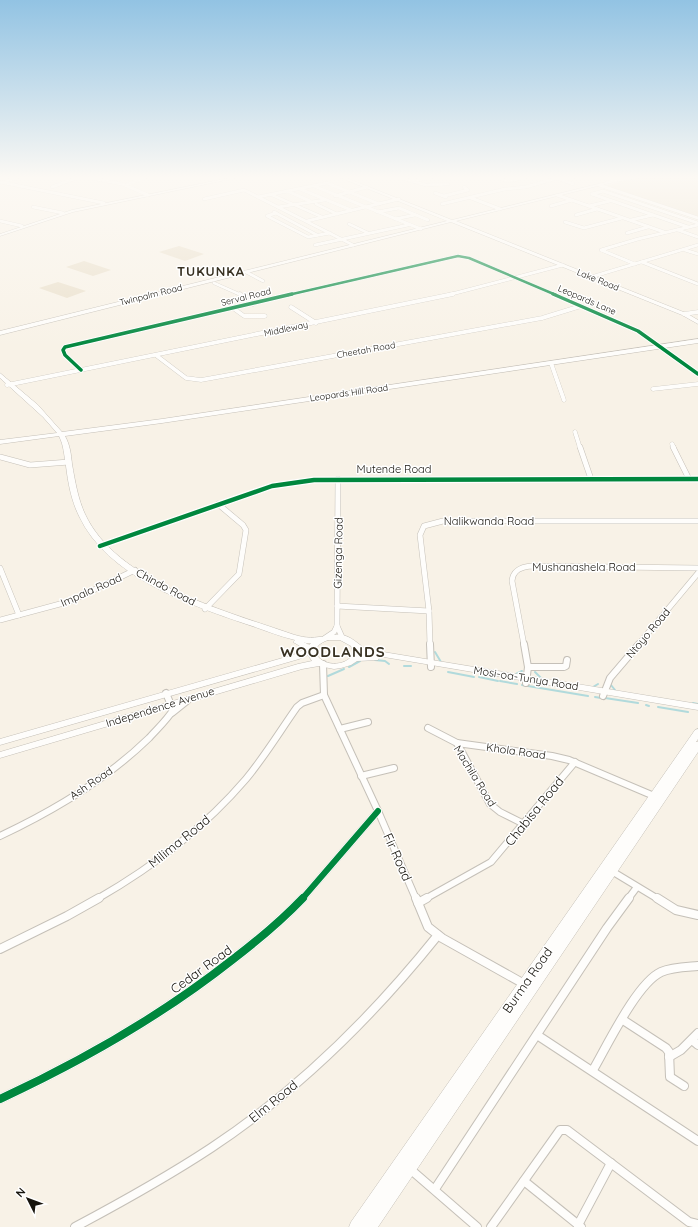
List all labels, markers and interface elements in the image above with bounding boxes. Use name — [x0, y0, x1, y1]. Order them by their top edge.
district label: TUKUNKA — [177, 263, 245, 279]
street label: Lake Road — [575, 266, 621, 293]
street label: Twinpalm Road — [118, 281, 183, 308]
street label: Leopards Lane — [556, 282, 618, 317]
street label: Serval Road — [220, 285, 272, 308]
street label: Middleway — [263, 318, 309, 339]
street label: Cheetah Road — [336, 339, 396, 360]
street label: Leopards Hill Road — [309, 382, 389, 403]
street label: Mutende Road — [357, 462, 431, 476]
street label: Nalikwanda Road — [444, 514, 534, 528]
street label: Gizenga Road — [330, 517, 346, 589]
street label: Mushanashela Road — [532, 560, 636, 574]
street label: Chindo Road — [134, 565, 198, 609]
street label: Impala Road — [58, 570, 124, 610]
street label: Ntoyo Road — [623, 605, 673, 661]
district label: WOODLANDS — [280, 642, 386, 661]
street label: Mosi-oa-Tunya Road — [472, 663, 580, 693]
street label: Independence Avenue — [104, 684, 216, 730]
street label: Khola Road — [485, 740, 547, 762]
street label: Machila Road — [451, 743, 499, 809]
street label: Ash Road — [67, 764, 115, 802]
street label: Chabisa Road — [501, 773, 567, 849]
street label: Milima Road — [145, 811, 213, 871]
street label: Fir Road — [380, 830, 416, 884]
street label: Cedar Road — [167, 941, 235, 997]
street label: Burma Road — [499, 944, 555, 1016]
street label: Elm Road — [245, 1077, 301, 1125]
north arrow — [8, 1179, 48, 1219]
text: N — [13, 1185, 28, 1200]

